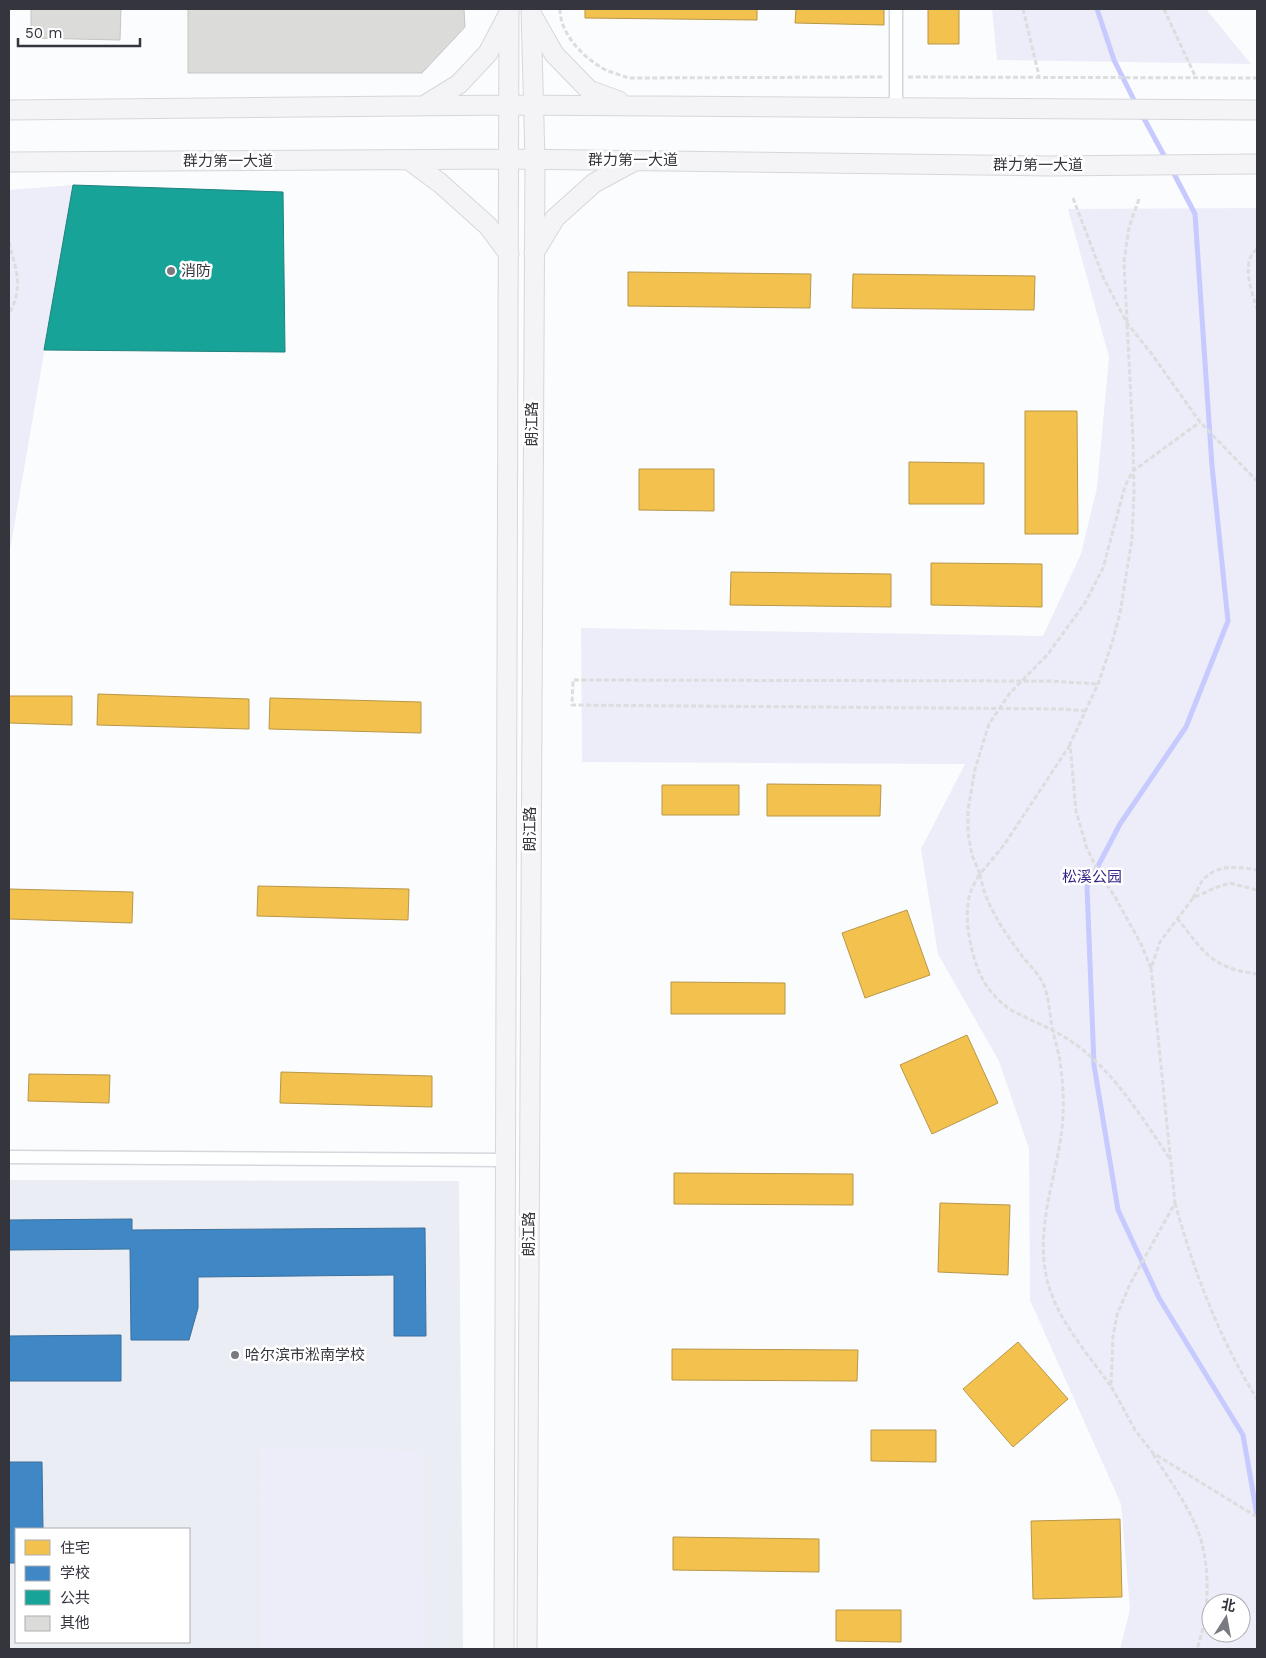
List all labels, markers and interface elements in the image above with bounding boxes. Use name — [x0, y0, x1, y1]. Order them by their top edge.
scale bar — [18, 15, 140, 47]
text: 50 m — [25, 24, 62, 42]
street label: 群力第一大道 — [588, 151, 678, 169]
street label: 群力第一大道 — [183, 152, 273, 170]
street label: 群力第一大道 — [993, 156, 1083, 174]
place label: 消防 — [181, 262, 211, 280]
marker: 消防 — [165, 265, 177, 277]
street label: 朗江路 — [523, 401, 541, 447]
street label: 朗江路 — [521, 806, 539, 852]
park label: 松溪公园 — [1062, 868, 1122, 886]
street label: 朗江路 — [520, 1211, 538, 1257]
place label: 哈尔滨市淞南学校 — [245, 1346, 365, 1364]
marker: 哈尔滨市淞南学校 — [229, 1349, 241, 1361]
legend — [15, 1528, 190, 1643]
text: 住宅 — [60, 1539, 90, 1557]
text: 学校 — [60, 1564, 90, 1582]
text: 公共 — [60, 1589, 90, 1607]
north arrow — [1201, 1593, 1251, 1643]
text: 北 — [1220, 1596, 1237, 1614]
text: 其他 — [60, 1614, 90, 1632]

